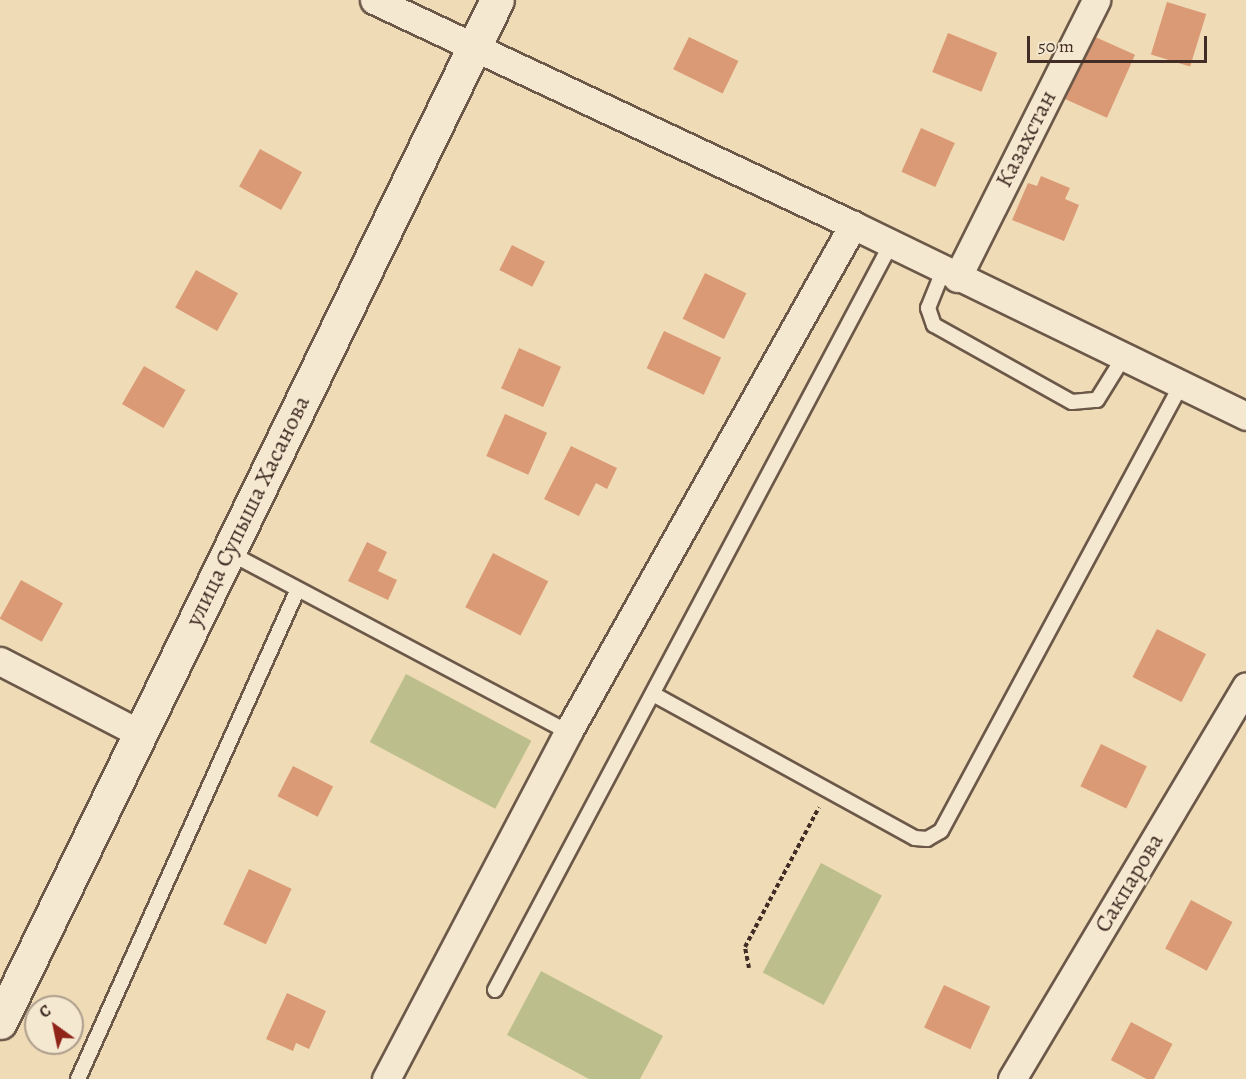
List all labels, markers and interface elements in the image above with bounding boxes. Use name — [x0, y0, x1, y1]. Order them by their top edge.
scale bar — [1030, 24, 1210, 62]
text: 50 m — [1038, 34, 1074, 58]
street label: Казахстан — [989, 86, 1063, 192]
street label: улица Супыша Хасанова — [180, 391, 316, 631]
street label: Сакпарова — [1088, 828, 1170, 938]
north arrow — [24, 995, 84, 1055]
text: С — [35, 1000, 55, 1023]

